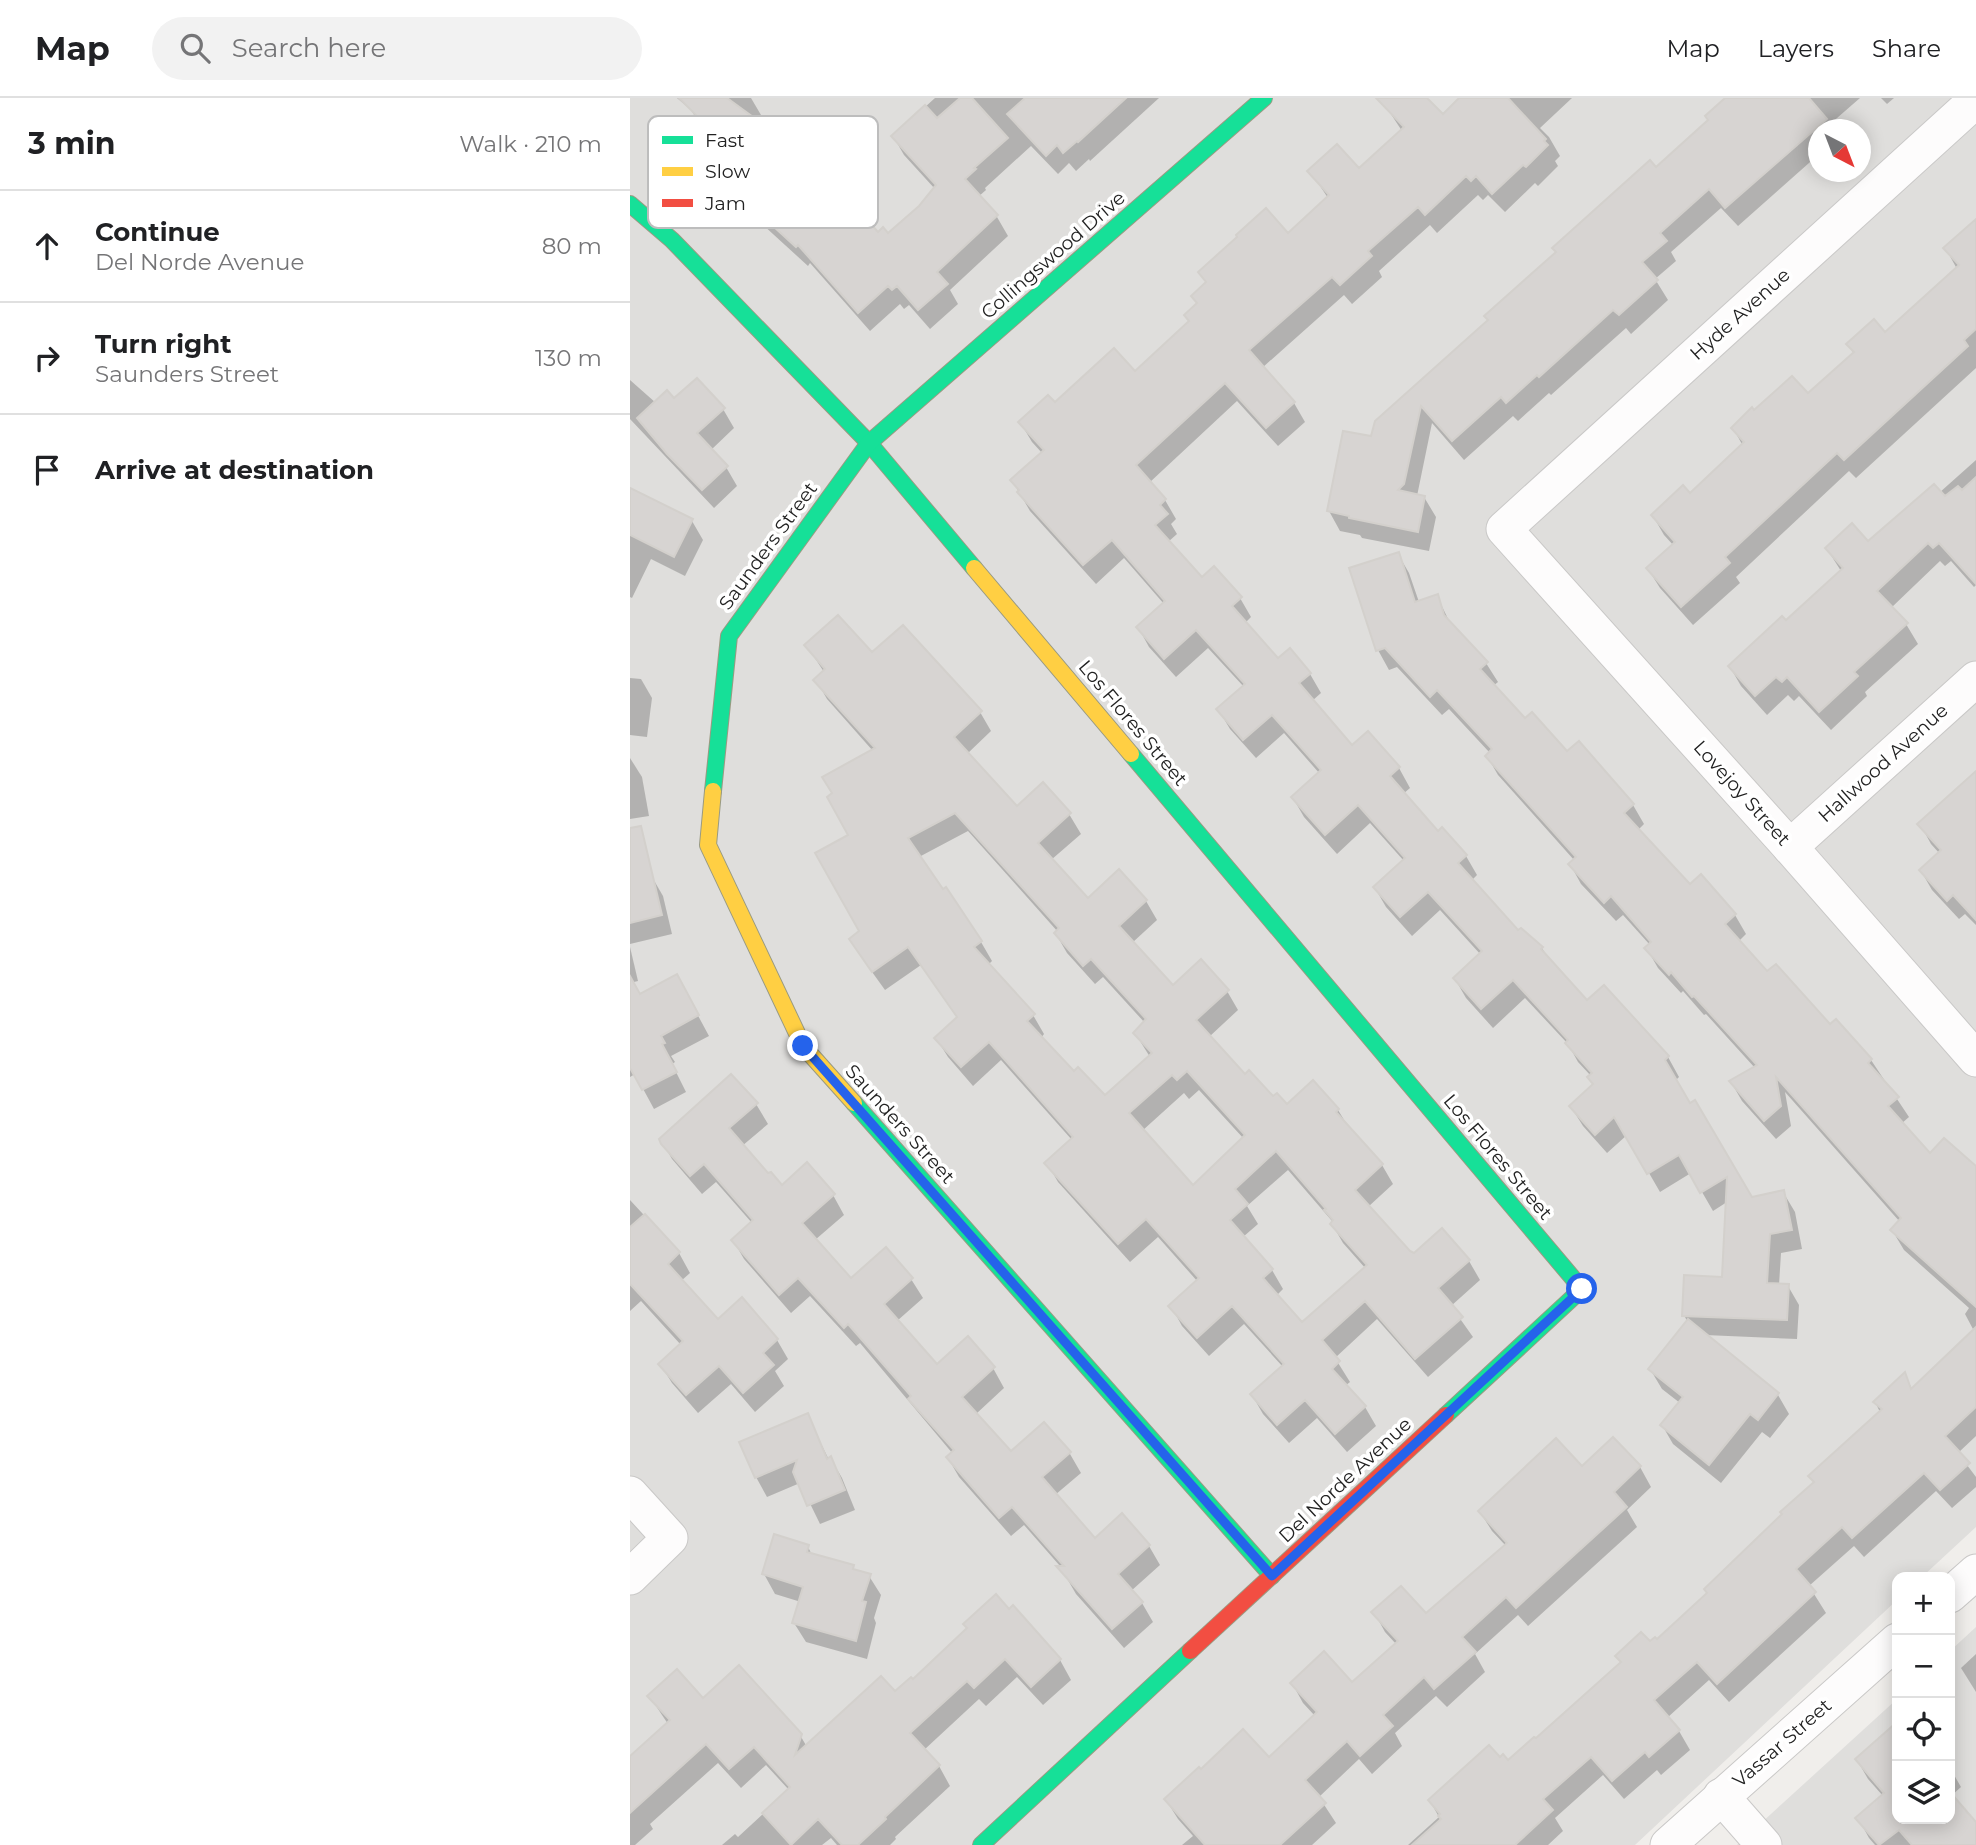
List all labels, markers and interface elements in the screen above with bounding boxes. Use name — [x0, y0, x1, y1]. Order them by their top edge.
search box — [152, 17, 642, 80]
text: Map — [35, 28, 110, 68]
icon: search — [176, 29, 214, 67]
text: Search here — [232, 32, 386, 64]
text: Map — [1666, 34, 1720, 63]
text: Layers — [1758, 34, 1834, 63]
text: Share — [1872, 34, 1941, 63]
legend — [648, 116, 878, 228]
north arrow — [1808, 119, 1871, 182]
text: 3 min — [28, 125, 115, 162]
text: Fast — [705, 129, 745, 152]
text: Walk · 210 m — [459, 130, 602, 158]
text: Slow — [705, 160, 750, 183]
street label: Collingswood Drive — [976, 186, 1130, 324]
text: Jam — [704, 192, 746, 215]
text: Continue — [95, 216, 220, 248]
icon: ahead — [28, 227, 66, 265]
text: 80 m — [542, 232, 602, 260]
text: Del Norde Avenue — [95, 248, 304, 276]
street label: Hyde Avenue — [1685, 263, 1795, 365]
text: Turn right — [95, 328, 231, 360]
icon: right — [28, 339, 66, 377]
text: 130 m — [535, 344, 602, 372]
text: Saunders Street — [95, 360, 279, 388]
icon: arrive — [28, 451, 66, 489]
text: Arrive at destination — [95, 454, 374, 486]
street label: Saunders Street — [714, 477, 822, 614]
street label: Los Flores Street — [1074, 656, 1192, 791]
street label: Hallwood Avenue — [1813, 699, 1953, 827]
street label: Lovejoy Street — [1689, 736, 1795, 851]
route end — [787, 1030, 818, 1061]
street label: Saunders Street — [841, 1060, 960, 1188]
street label: Los Flores Street — [1439, 1090, 1557, 1225]
route start — [1566, 1273, 1597, 1304]
street label: Del Norde Avenue — [1274, 1413, 1416, 1547]
map controls — [1892, 1572, 1955, 1824]
button: + — [1892, 1572, 1955, 1635]
button: − — [1892, 1635, 1955, 1698]
street label: Vassar Street — [1728, 1694, 1836, 1792]
button: locate — [1892, 1698, 1955, 1761]
button: layers — [1892, 1761, 1955, 1824]

